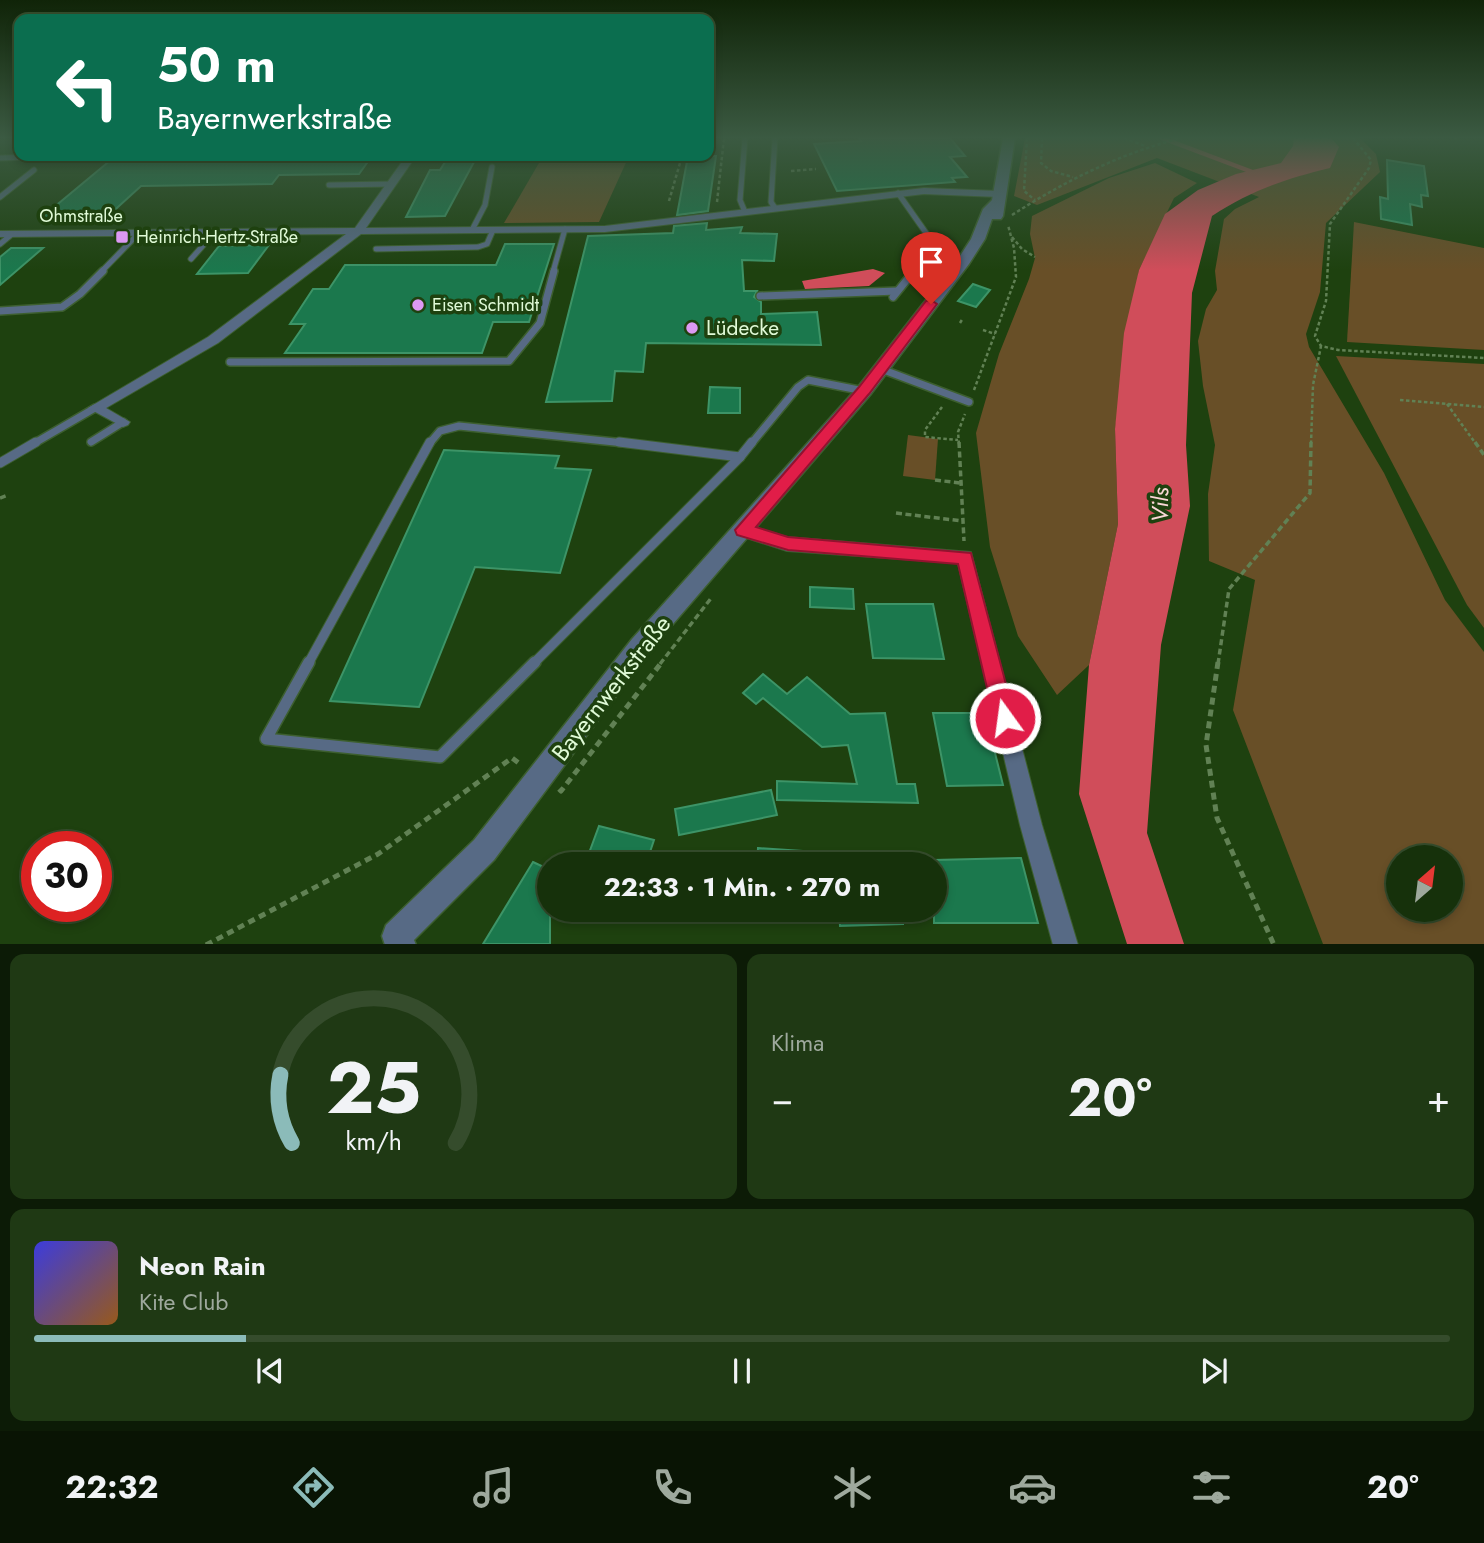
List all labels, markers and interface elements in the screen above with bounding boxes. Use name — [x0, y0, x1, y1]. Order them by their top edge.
text: 50 m — [157, 30, 276, 100]
icon: left — [42, 42, 133, 133]
text: Bayernwerkstraße — [157, 95, 392, 141]
street label: Ohmstraße — [39, 203, 123, 229]
place label: Heinrich-Hertz-Straße — [136, 224, 298, 250]
marker: Heinrich-Hertz-Straße — [114, 229, 130, 245]
pin — [901, 232, 961, 304]
icon: arrive — [912, 243, 950, 281]
place label: Eisen Schmidt — [432, 292, 540, 318]
marker: Eisen Schmidt — [410, 297, 426, 313]
place label: Lüdecke — [706, 313, 779, 343]
marker: Lüdecke — [684, 320, 700, 336]
water label: Vils — [1143, 486, 1177, 523]
street label: Bayernwerkstraße — [543, 608, 679, 768]
position arrow — [968, 681, 1042, 755]
speed limit sign: 30 — [21, 831, 112, 922]
north arrow — [1386, 845, 1463, 922]
map controls — [1386, 845, 1463, 922]
text: 22:33 · 1 Min. · 270 m — [604, 868, 880, 906]
text: Klima — [771, 1026, 824, 1060]
text: 25 — [326, 1035, 421, 1140]
text: 20° — [1068, 1060, 1152, 1136]
text: − — [771, 1071, 793, 1126]
text: + — [1427, 1071, 1450, 1126]
text: km/h — [345, 1122, 402, 1158]
text: Neon Rain — [139, 1247, 266, 1285]
text: Kite Club — [139, 1285, 228, 1319]
icon: previous — [251, 1352, 289, 1390]
icon: pause — [723, 1352, 761, 1390]
icon: next — [1195, 1352, 1233, 1390]
icon: directions — [289, 1463, 338, 1512]
icon: music — [469, 1463, 518, 1512]
icon: phone — [648, 1463, 697, 1512]
icon: climate — [828, 1463, 877, 1512]
icon: car — [1008, 1463, 1057, 1512]
icon: filters — [1187, 1463, 1236, 1512]
text: 22:32 — [65, 1464, 158, 1510]
text: 20° — [1367, 1464, 1419, 1510]

